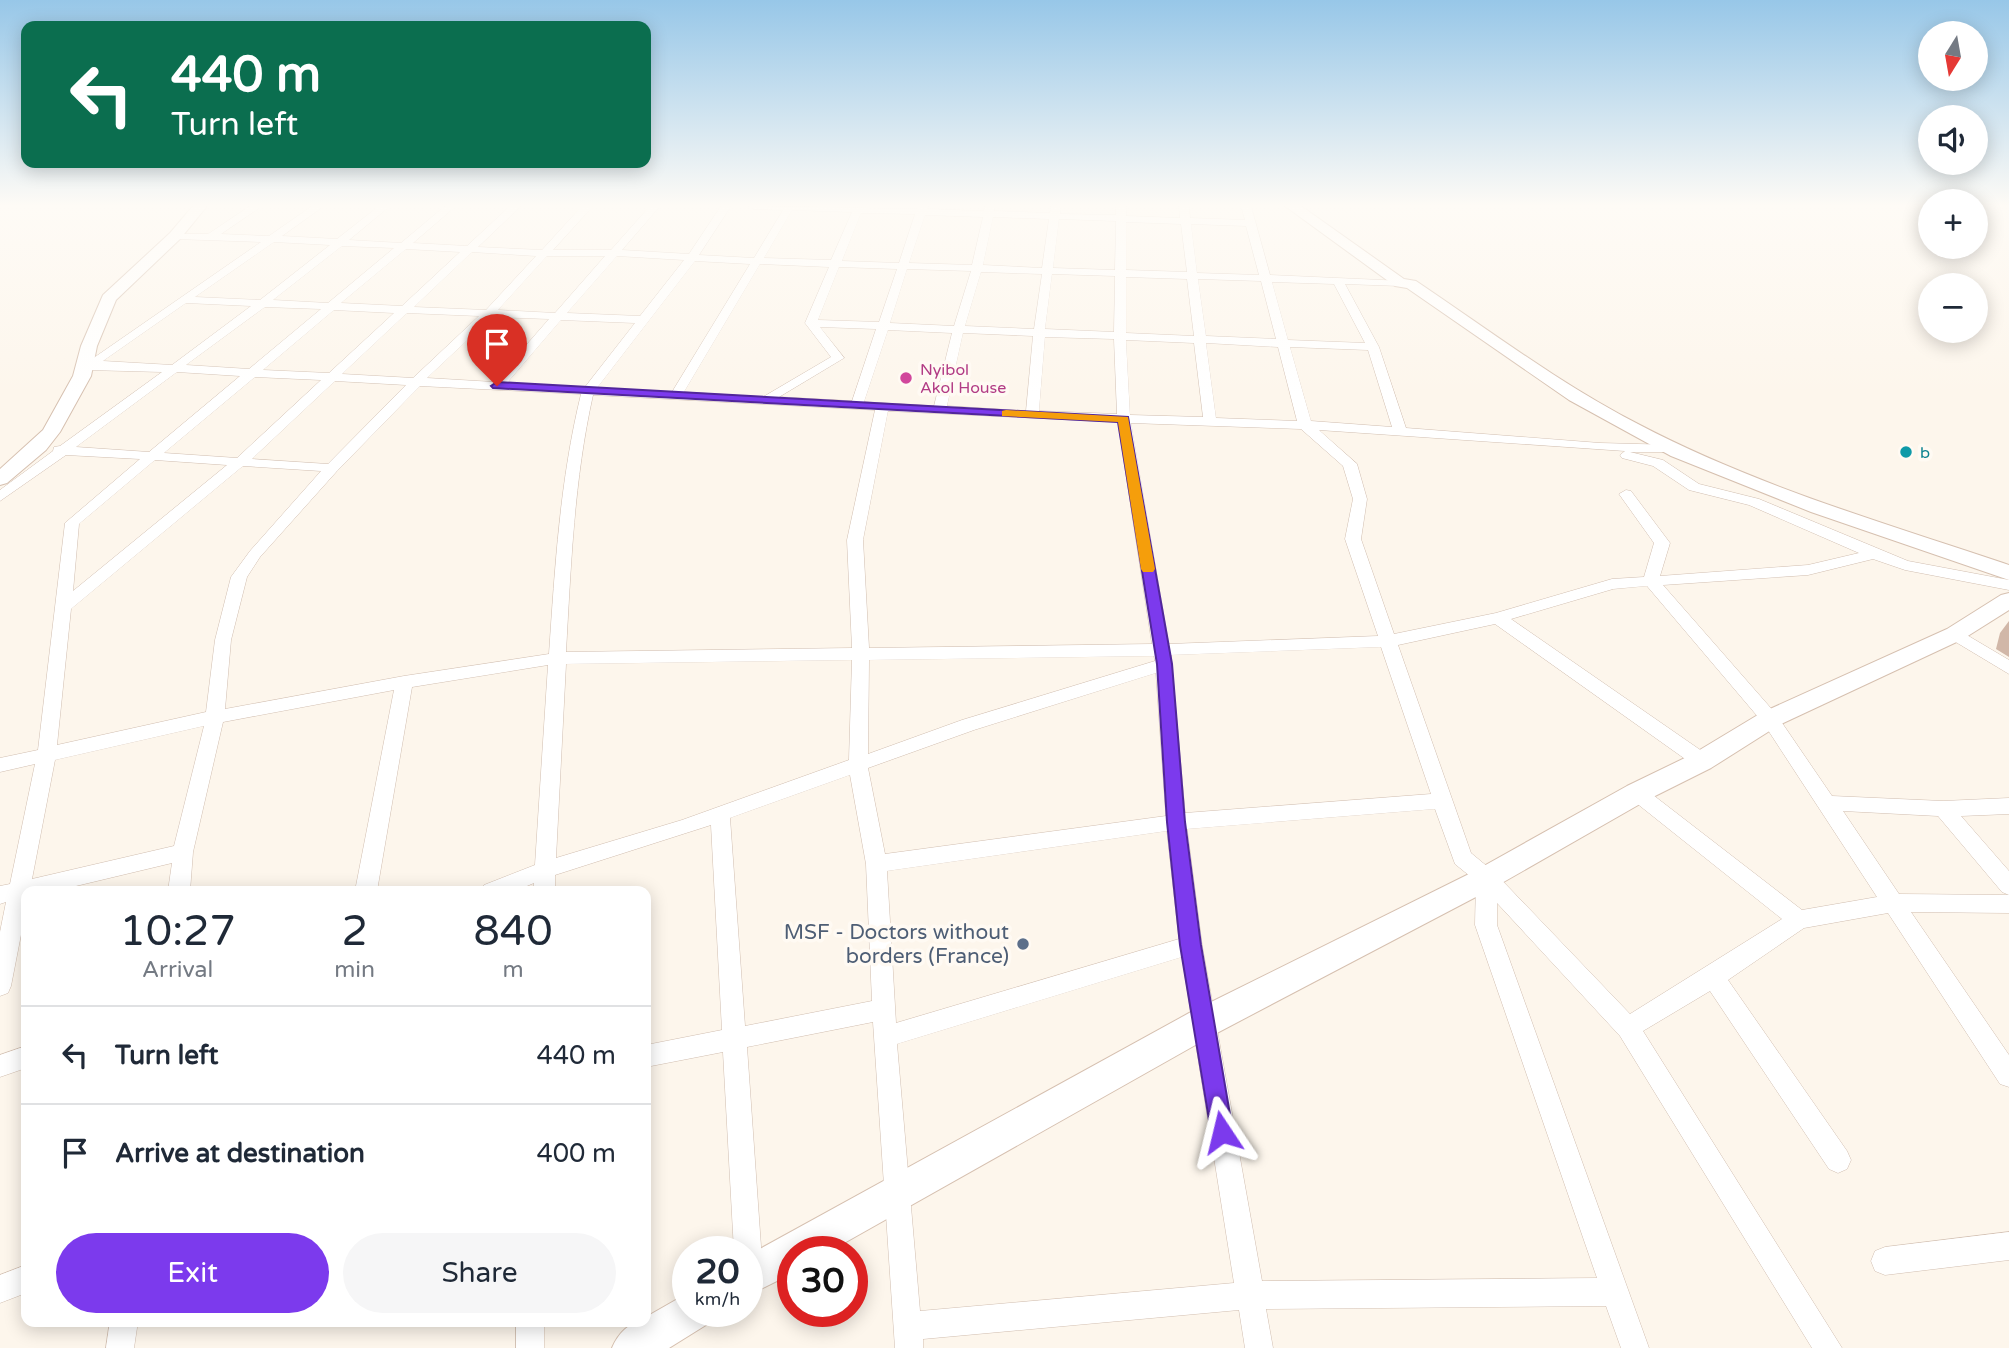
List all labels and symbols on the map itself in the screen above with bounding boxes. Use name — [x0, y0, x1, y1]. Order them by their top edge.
north arrow — [1918, 21, 1988, 91]
pin — [467, 314, 527, 386]
place label: Nyibol Akol House — [920, 360, 1006, 398]
marker: Nyibol Akol House — [898, 370, 914, 386]
place label: b — [1920, 443, 1930, 463]
marker: b — [1898, 444, 1914, 460]
place label: MSF - Doctors without borders (France) — [784, 920, 1009, 969]
marker: MSF - Doctors without borders (France) — [1015, 936, 1031, 952]
position arrow — [1185, 1095, 1259, 1169]
speed limit sign: 30 — [777, 1236, 868, 1327]

